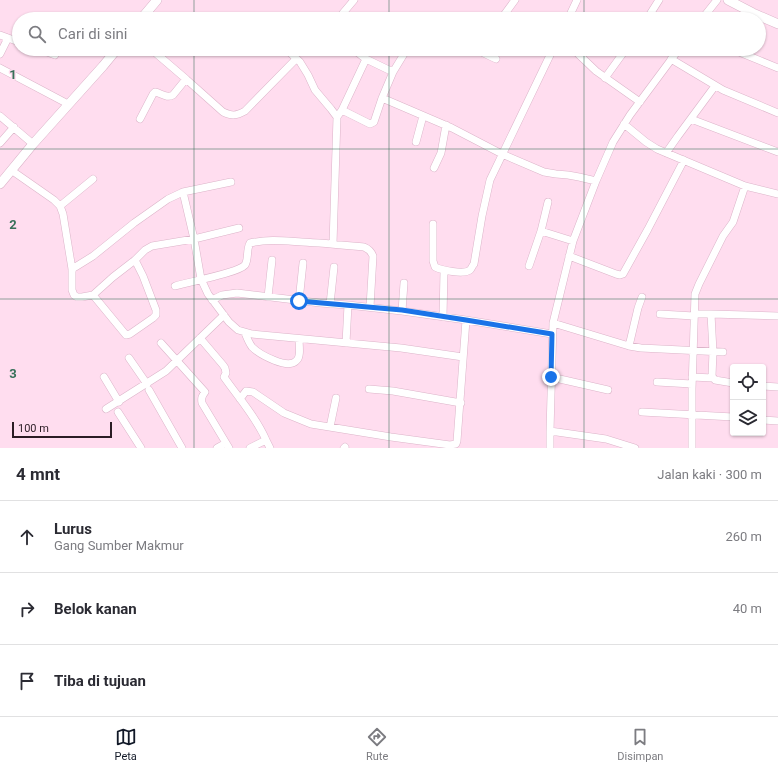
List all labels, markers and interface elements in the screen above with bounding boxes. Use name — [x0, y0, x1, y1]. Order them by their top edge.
search box — [12, 12, 766, 56]
icon: search — [26, 23, 48, 45]
text: Cari di sini — [58, 25, 128, 43]
text: 1 — [9, 67, 17, 82]
text: 2 — [9, 217, 17, 232]
route start — [290, 292, 308, 310]
map controls — [730, 364, 766, 436]
button: locate — [730, 364, 766, 400]
text: 3 — [9, 366, 17, 381]
route end — [542, 368, 560, 386]
button: layers — [730, 400, 766, 436]
scale bar — [12, 420, 112, 439]
text: 100 m — [18, 422, 49, 435]
text: 4 mnt — [16, 464, 60, 484]
text: Jalan kaki · 300 m — [657, 467, 762, 482]
text: Lurus — [54, 520, 92, 538]
icon: ahead — [16, 526, 38, 548]
text: 260 m — [725, 529, 762, 544]
text: Gang Sumber Makmur — [54, 538, 184, 553]
icon: right — [16, 598, 38, 620]
text: Belok kanan — [54, 600, 137, 618]
text: 40 m — [733, 601, 762, 616]
icon: arrive — [16, 670, 38, 692]
text: Tiba di tujuan — [54, 672, 146, 690]
tab: Peta — [115, 726, 137, 763]
tab: Rute — [366, 726, 388, 763]
tab: Disimpan — [617, 726, 663, 763]

